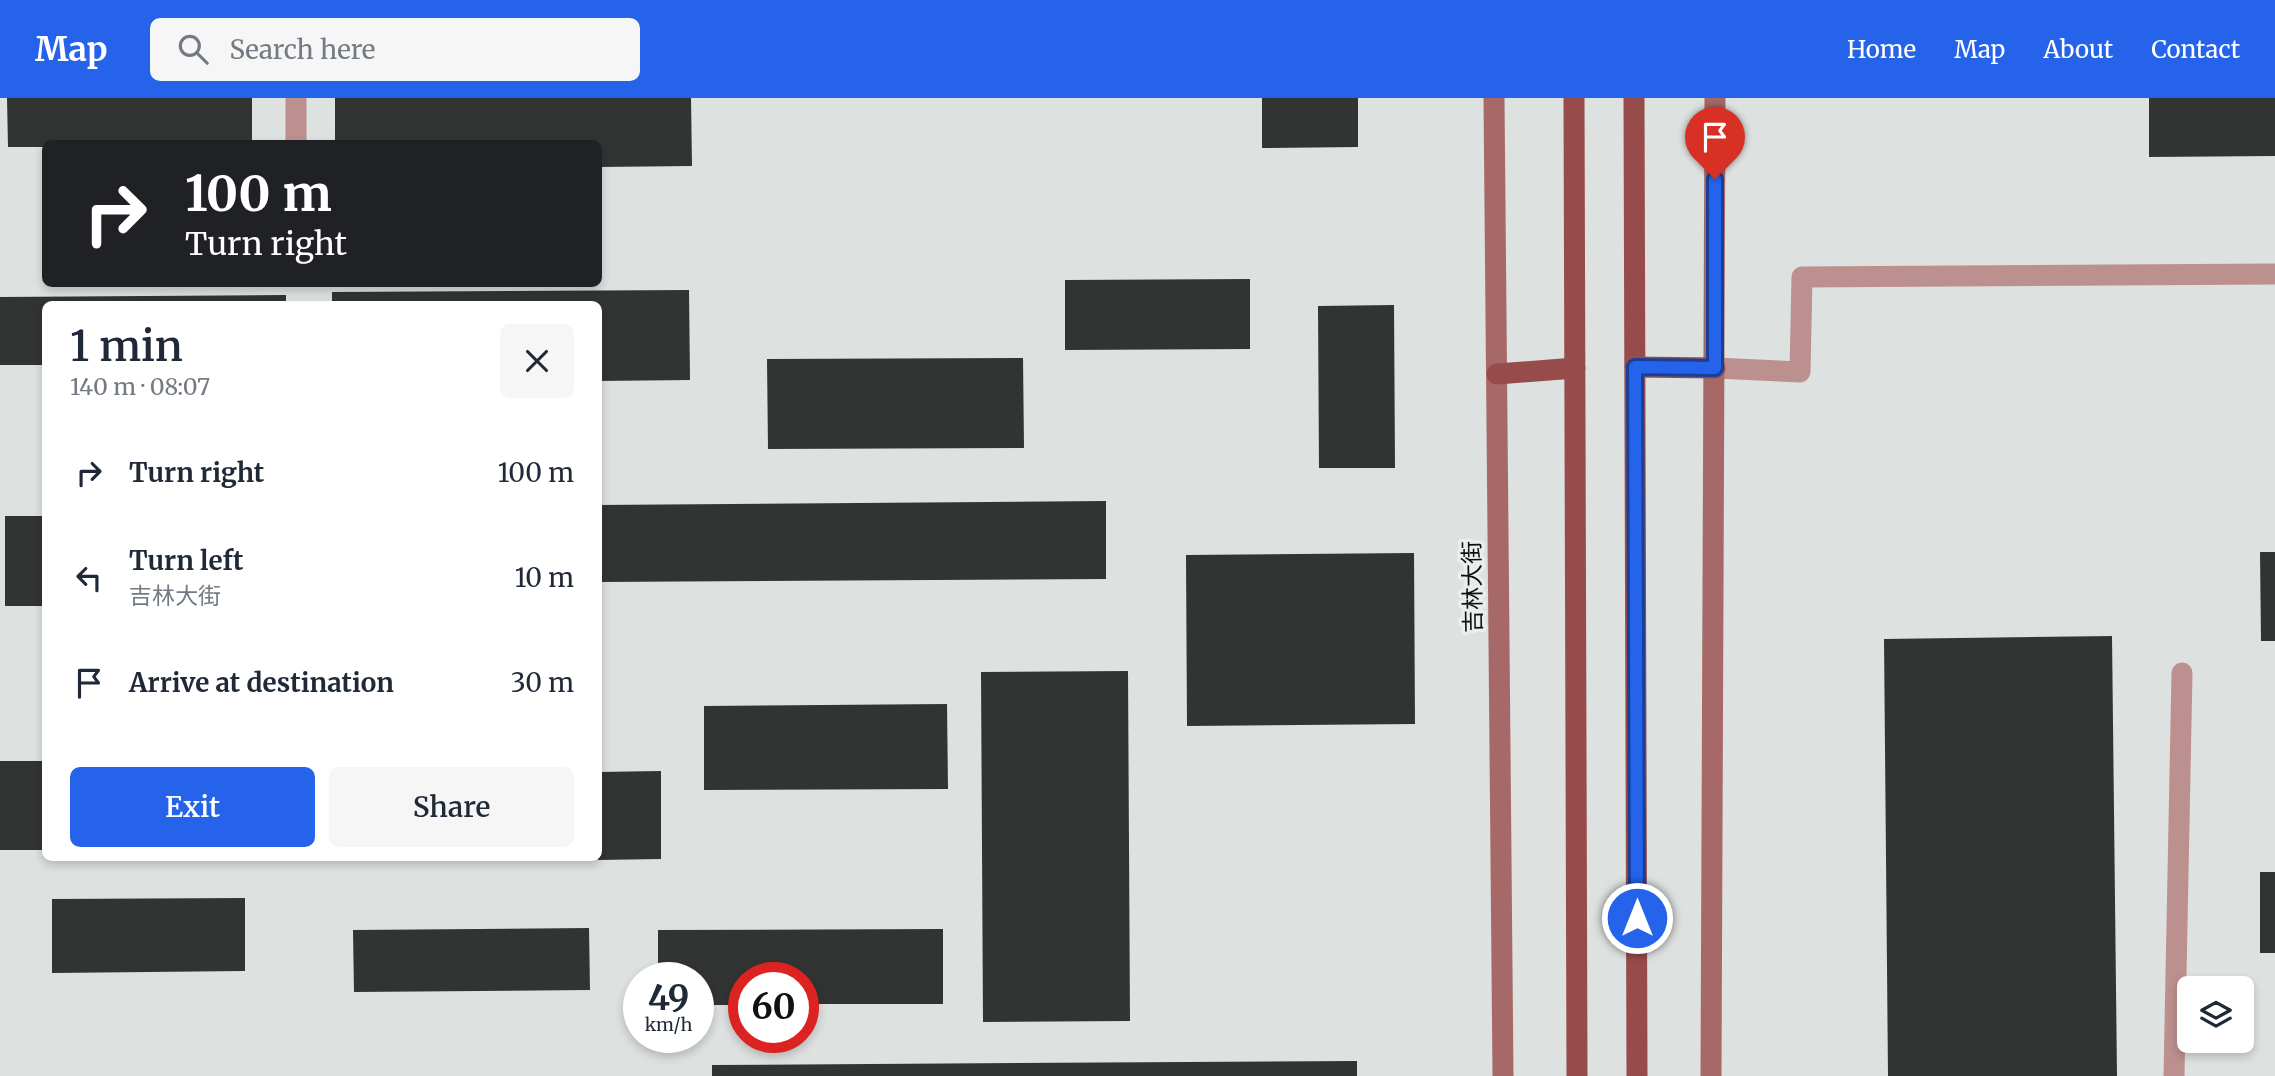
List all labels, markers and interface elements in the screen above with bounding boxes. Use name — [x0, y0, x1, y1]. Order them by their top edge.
search box — [150, 18, 640, 81]
text: Map — [35, 29, 108, 70]
icon: search — [174, 30, 212, 68]
text: Search here — [230, 33, 375, 66]
text: Home — [1847, 34, 1916, 65]
text: Map — [1954, 34, 2005, 65]
text: About — [2043, 34, 2113, 65]
text: Contact — [2151, 34, 2240, 65]
pin — [1685, 107, 1745, 179]
icon: arrive — [1696, 118, 1734, 156]
text: 100 m — [185, 163, 332, 224]
icon: right — [70, 168, 161, 259]
text: Turn right — [185, 224, 347, 264]
text: 1 min — [70, 320, 183, 372]
button: close — [500, 324, 574, 398]
text: 140 m · 08:07 — [70, 372, 210, 401]
icon: right — [70, 454, 108, 492]
text: Turn right — [129, 456, 264, 489]
text: 100 m — [498, 456, 574, 489]
street label: 吉林大街 — [1457, 541, 1487, 633]
text: Turn left — [129, 544, 243, 577]
icon: left — [70, 559, 108, 597]
text: 10 m — [515, 561, 574, 594]
text: 吉林大街 — [129, 581, 221, 610]
icon: arrive — [70, 664, 108, 702]
text: Arrive at destination — [129, 666, 394, 699]
text: 30 m — [511, 666, 574, 699]
button: Exit — [70, 767, 315, 847]
button: Share — [329, 767, 574, 847]
position arrow — [1600, 881, 1674, 955]
speed limit sign: 60 — [728, 962, 819, 1053]
text: 49 — [648, 976, 689, 1020]
map controls — [2177, 976, 2254, 1053]
button: layers — [2177, 976, 2254, 1053]
text: km/h — [645, 1013, 692, 1036]

